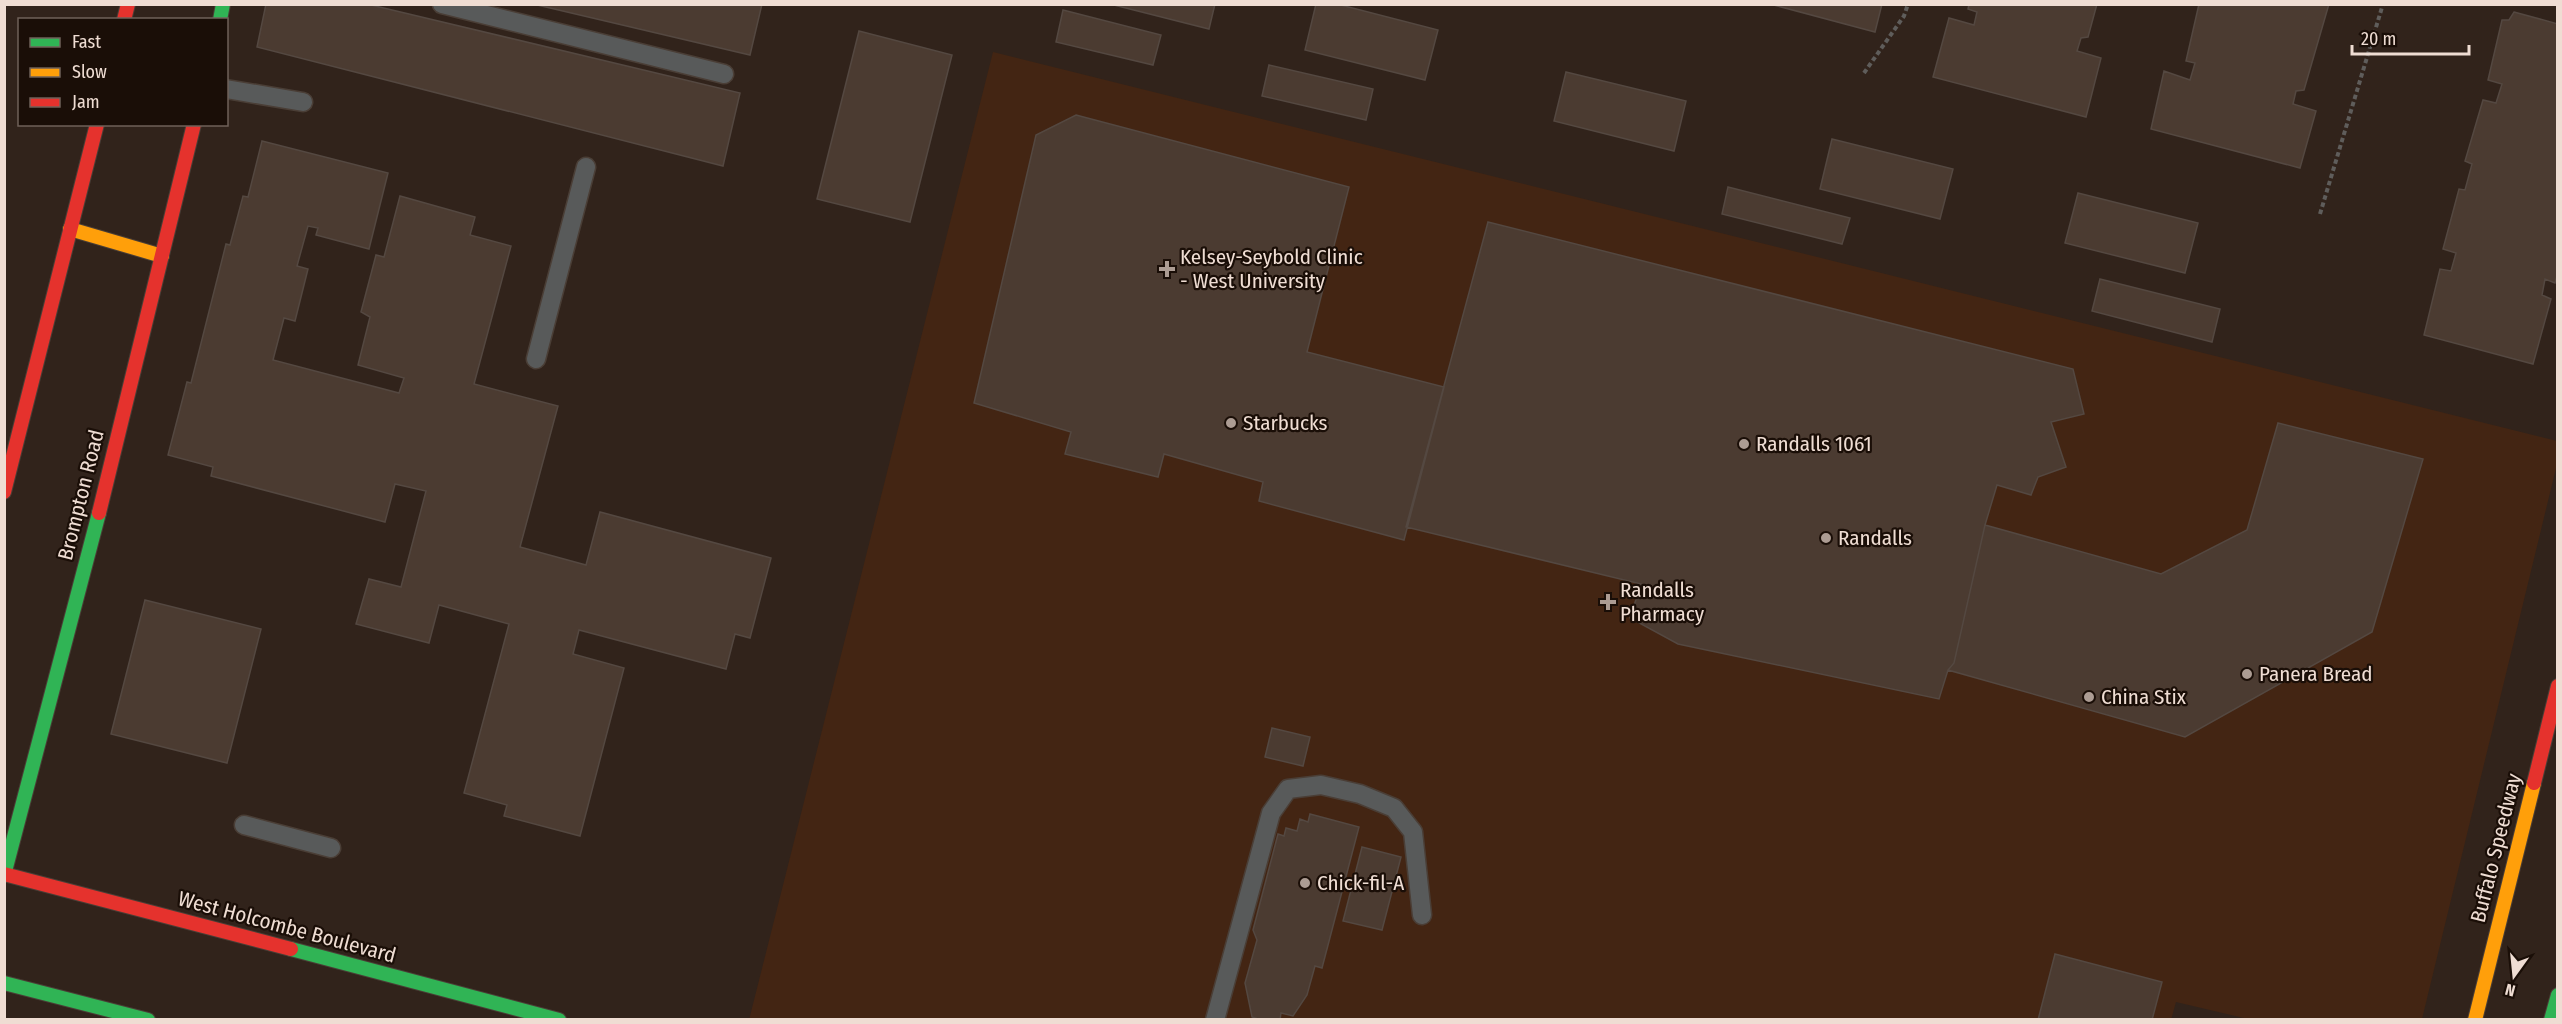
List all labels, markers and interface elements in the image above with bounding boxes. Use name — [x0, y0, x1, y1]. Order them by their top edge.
legend — [18, 18, 228, 126]
scale bar — [2352, 18, 2469, 56]
text: 20 m — [2361, 28, 2396, 50]
text: Fast — [72, 31, 101, 53]
text: Slow — [72, 61, 107, 83]
text: Jam — [72, 91, 100, 113]
place label: Kelsey-Seybold Clinic - West University — [1180, 244, 1363, 294]
marker: Kelsey-Seybold Clinic - West University — [1158, 260, 1176, 278]
place label: Starbucks — [1243, 410, 1328, 436]
marker: Starbucks — [1224, 416, 1238, 430]
street label: Brompton Road — [52, 427, 110, 563]
place label: Randalls 1061 — [1756, 431, 1872, 457]
marker: Randalls 1061 — [1737, 437, 1751, 451]
place label: Randalls — [1838, 525, 1912, 551]
marker: Randalls — [1819, 531, 1833, 545]
place label: Randalls Pharmacy — [1620, 577, 1705, 627]
marker: Randalls Pharmacy — [1601, 595, 1615, 609]
place label: Panera Bread — [2259, 661, 2372, 687]
marker: Panera Bread — [2240, 667, 2254, 681]
place label: China Stix — [2101, 684, 2187, 710]
marker: China Stix — [2082, 690, 2096, 704]
street label: Buffalo Speedway — [2465, 770, 2527, 925]
place label: Chick-fil-A — [1317, 870, 1404, 896]
marker: Chick-fil-A — [1298, 876, 1312, 890]
street label: West Holcombe Boulevard — [175, 885, 399, 969]
north arrow — [2484, 946, 2544, 1006]
text: N — [2503, 980, 2517, 1000]

